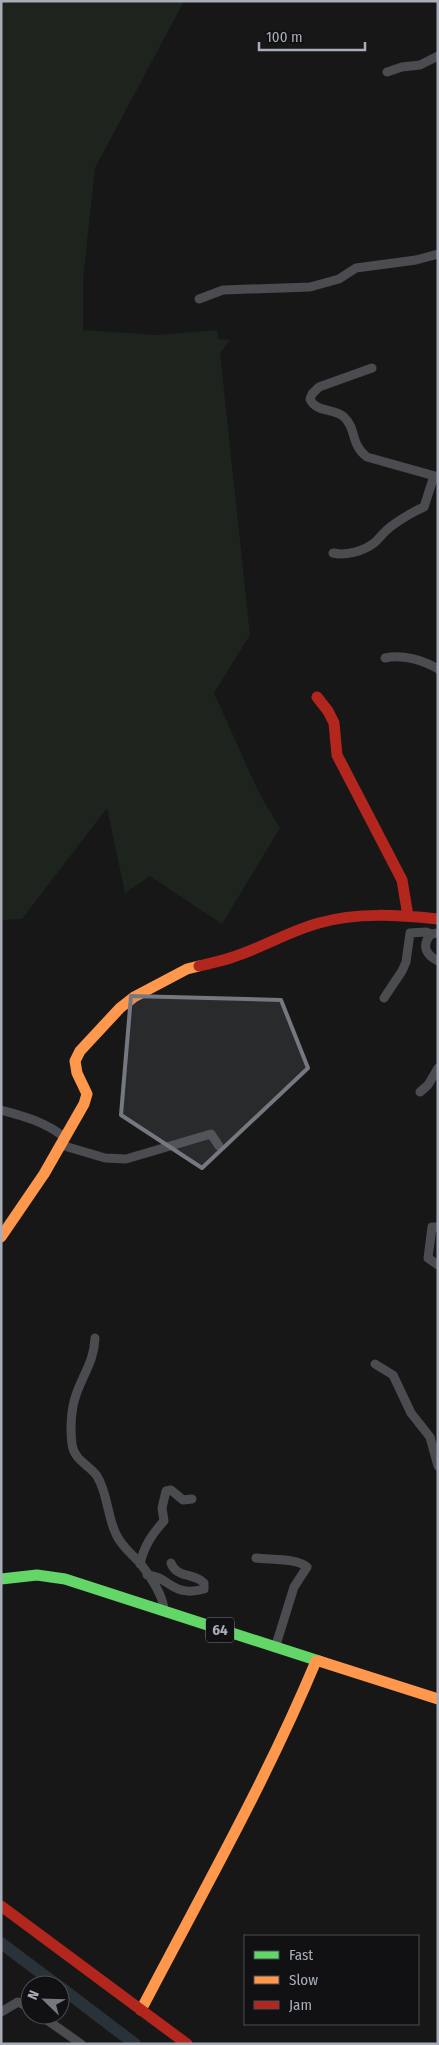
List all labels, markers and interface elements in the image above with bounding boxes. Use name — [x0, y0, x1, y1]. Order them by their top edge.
scale bar — [259, 20, 365, 52]
text: 100 m — [266, 28, 303, 46]
road number: 64 — [206, 1618, 234, 1642]
legend — [244, 1935, 419, 2025]
text: Fast — [289, 1946, 313, 1964]
text: Slow — [289, 1971, 318, 1989]
north arrow — [20, 1975, 70, 2025]
text: N — [24, 1988, 43, 2002]
text: Jam — [289, 1996, 312, 2014]

